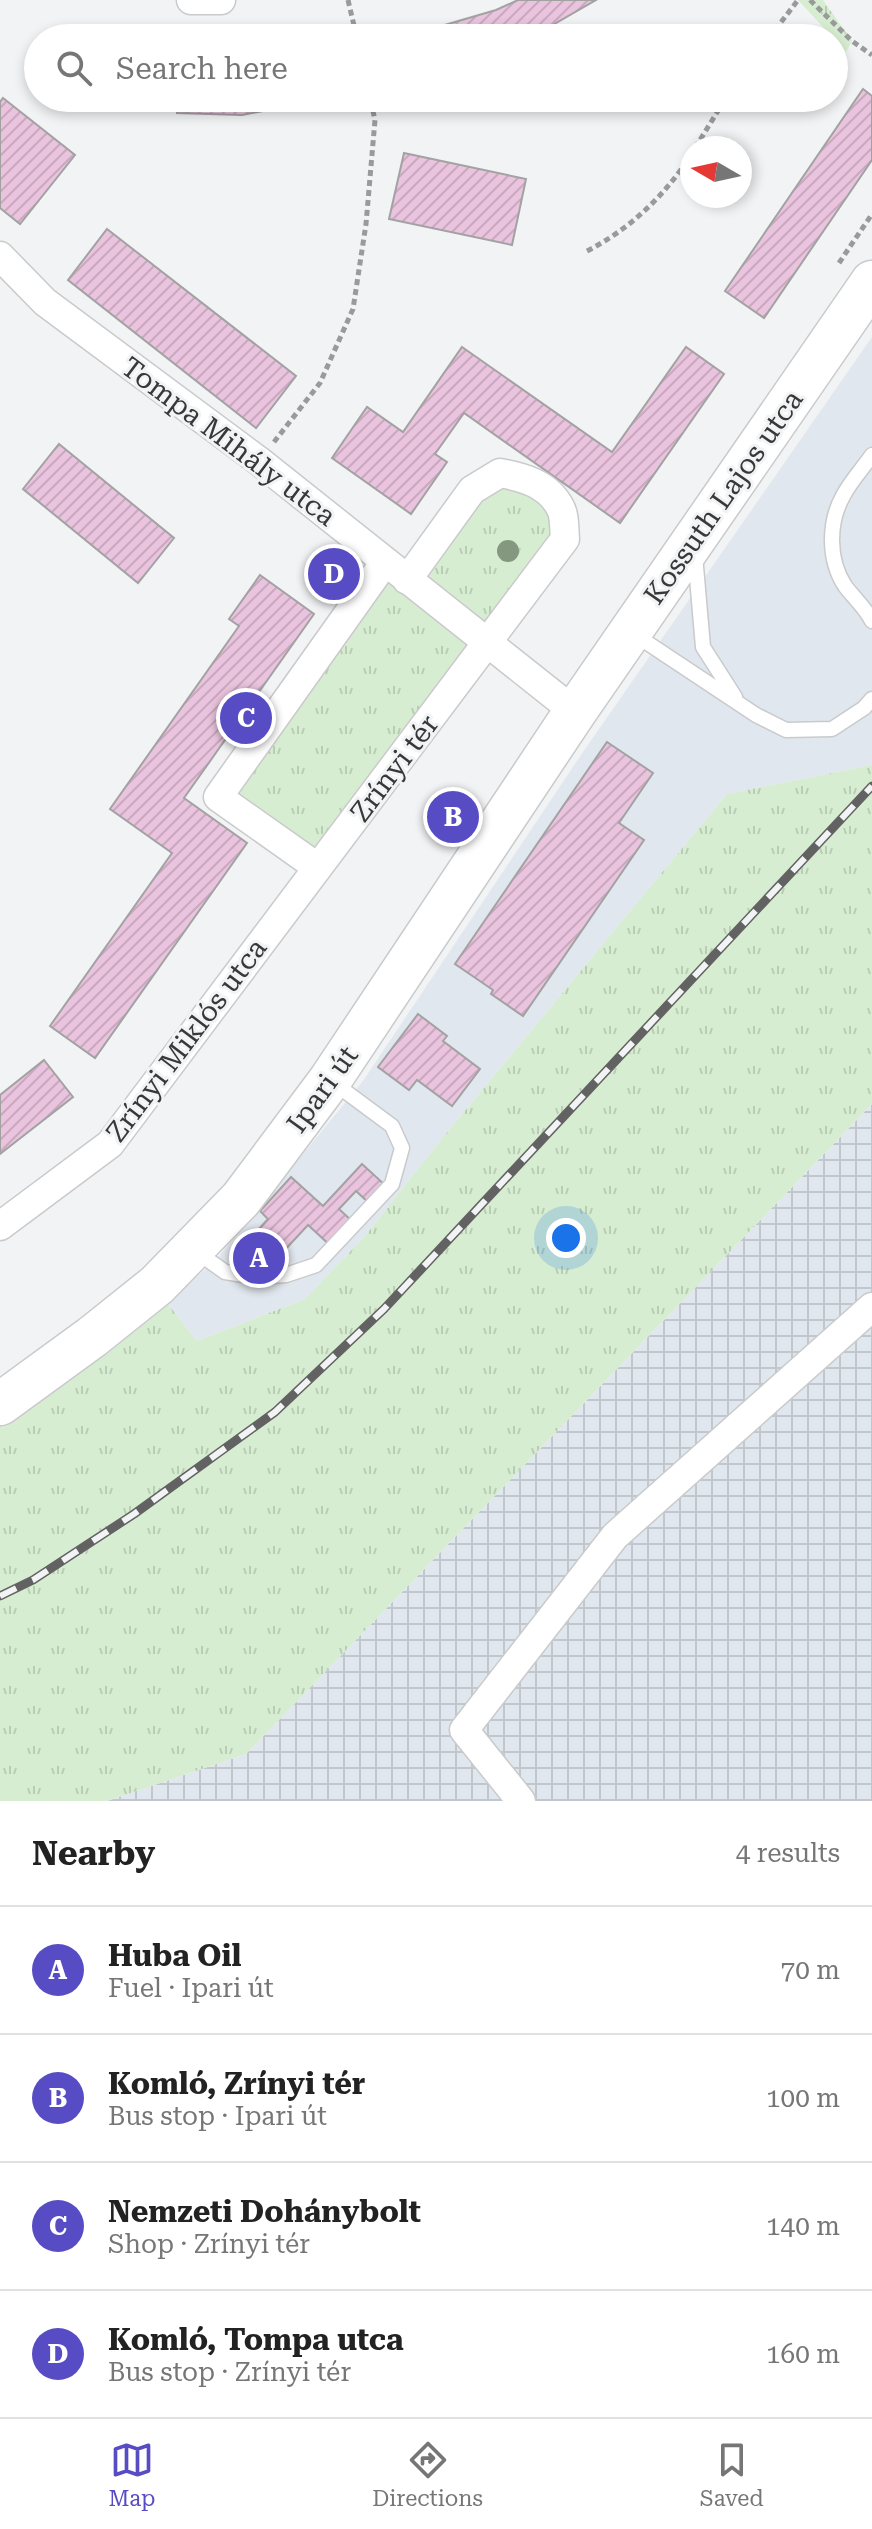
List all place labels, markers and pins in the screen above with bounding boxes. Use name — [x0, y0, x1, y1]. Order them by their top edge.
pin: D — [308, 544, 360, 604]
pin: C — [220, 688, 272, 748]
pin: B — [427, 787, 479, 847]
pin: A — [233, 1228, 285, 1288]

